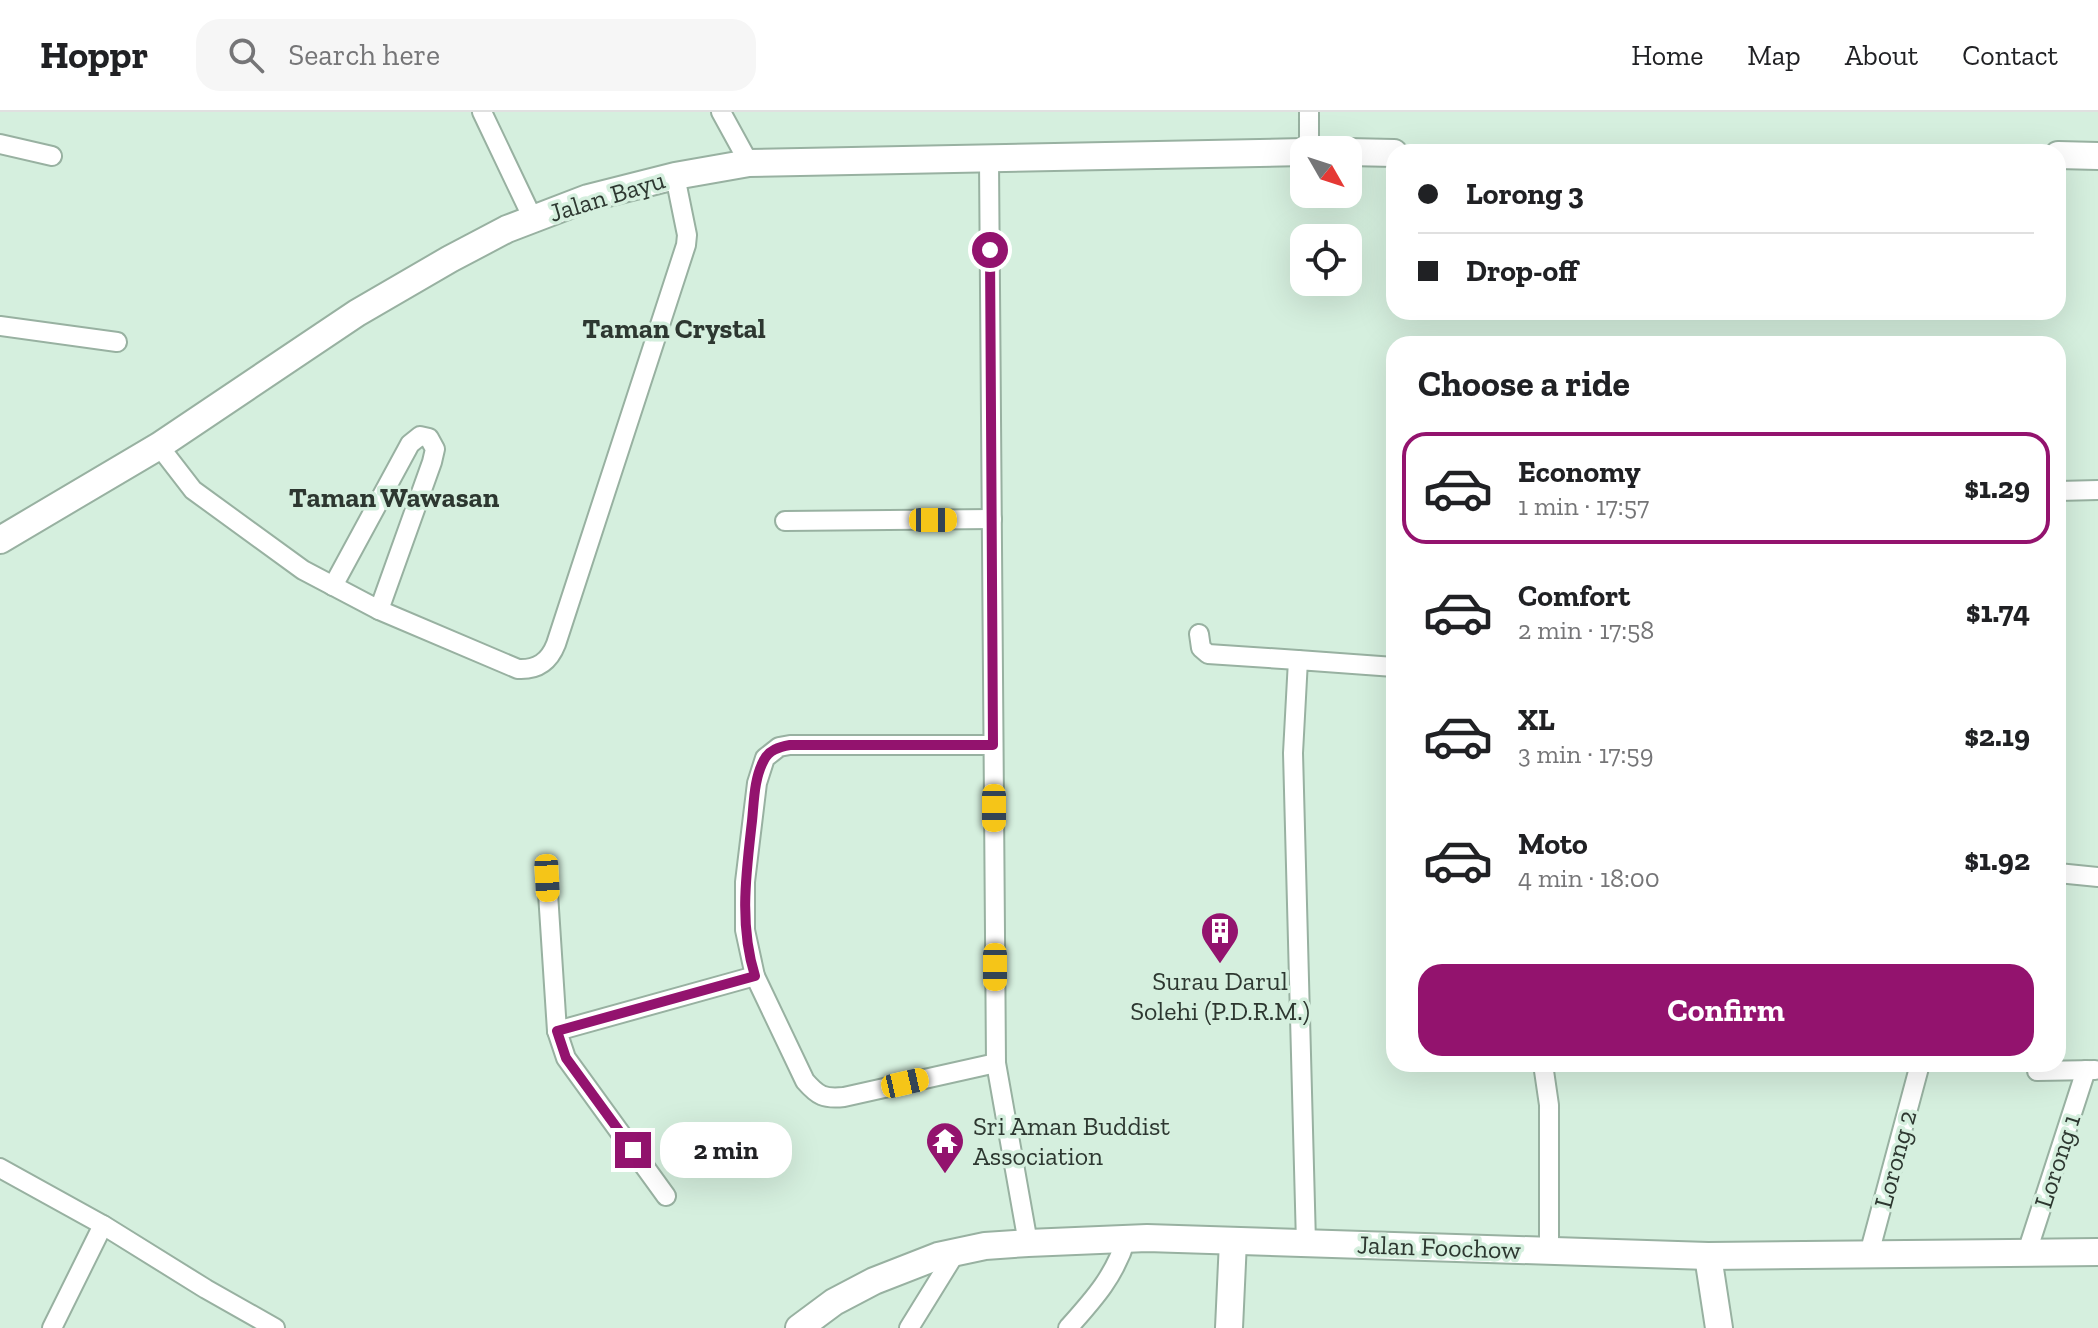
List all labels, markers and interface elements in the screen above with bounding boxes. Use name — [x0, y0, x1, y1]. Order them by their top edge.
search box — [196, 19, 756, 91]
text: Hoppr — [40, 32, 148, 78]
icon: search — [224, 33, 268, 77]
text: Search here — [288, 37, 440, 73]
text: Home — [1631, 39, 1703, 72]
text: Map — [1747, 39, 1801, 72]
text: About — [1845, 39, 1918, 72]
text: Contact — [1962, 39, 2058, 72]
north arrow — [1290, 136, 1362, 208]
map controls — [1290, 136, 1362, 296]
street label: Jalan Bayu — [545, 163, 669, 229]
text: Lorong 3 — [1466, 176, 1584, 212]
button: locate — [1290, 224, 1362, 296]
route start — [972, 232, 1008, 268]
text: Drop-off — [1466, 253, 1578, 289]
district label: Taman Crystal — [582, 312, 766, 345]
text: Choose a ride — [1418, 362, 1630, 405]
icon: car — [1422, 452, 1494, 524]
text: Economy — [1518, 454, 1641, 490]
text: $1.29 — [1964, 470, 2030, 506]
district label: Taman Wawasan — [289, 481, 500, 514]
text: 1 min · 17:57 — [1518, 490, 1649, 522]
car — [909, 508, 957, 532]
icon: car — [1422, 576, 1494, 648]
text: Comfort — [1518, 578, 1630, 614]
text: $1.74 — [1966, 594, 2030, 630]
text: 2 min · 17:58 — [1518, 614, 1654, 646]
icon: car — [1422, 700, 1494, 772]
text: XL — [1518, 702, 1555, 738]
text: $2.19 — [1964, 718, 2030, 754]
text: 3 min · 17:59 — [1518, 738, 1654, 770]
car — [982, 784, 1006, 832]
icon: car — [1422, 824, 1494, 896]
text: Moto — [1518, 826, 1588, 862]
text: $1.92 — [1964, 842, 2030, 878]
car — [534, 853, 560, 903]
text: 4 min · 18:00 — [1518, 862, 1660, 894]
building icon: Surau Darul Solehi (P.D.R.M.) — [1199, 910, 1241, 965]
car — [983, 943, 1007, 991]
button: Confirm — [1418, 964, 2034, 1056]
place label: Surau Darul Solehi (P.D.R.M.) — [1130, 965, 1310, 1027]
car — [879, 1066, 931, 1100]
street label: Lorong 2 — [1867, 1106, 1923, 1212]
place label: Sri Aman Buddist Association — [973, 1110, 1170, 1172]
street label: Lorong 1 — [2027, 1110, 2087, 1212]
temple icon: Sri Aman Buddist Association — [924, 1120, 966, 1175]
callout: 2 min — [661, 1122, 793, 1178]
route end — [615, 1132, 651, 1168]
text: 2 min — [694, 1134, 758, 1166]
street label: Jalan Foochow — [1356, 1228, 1522, 1266]

